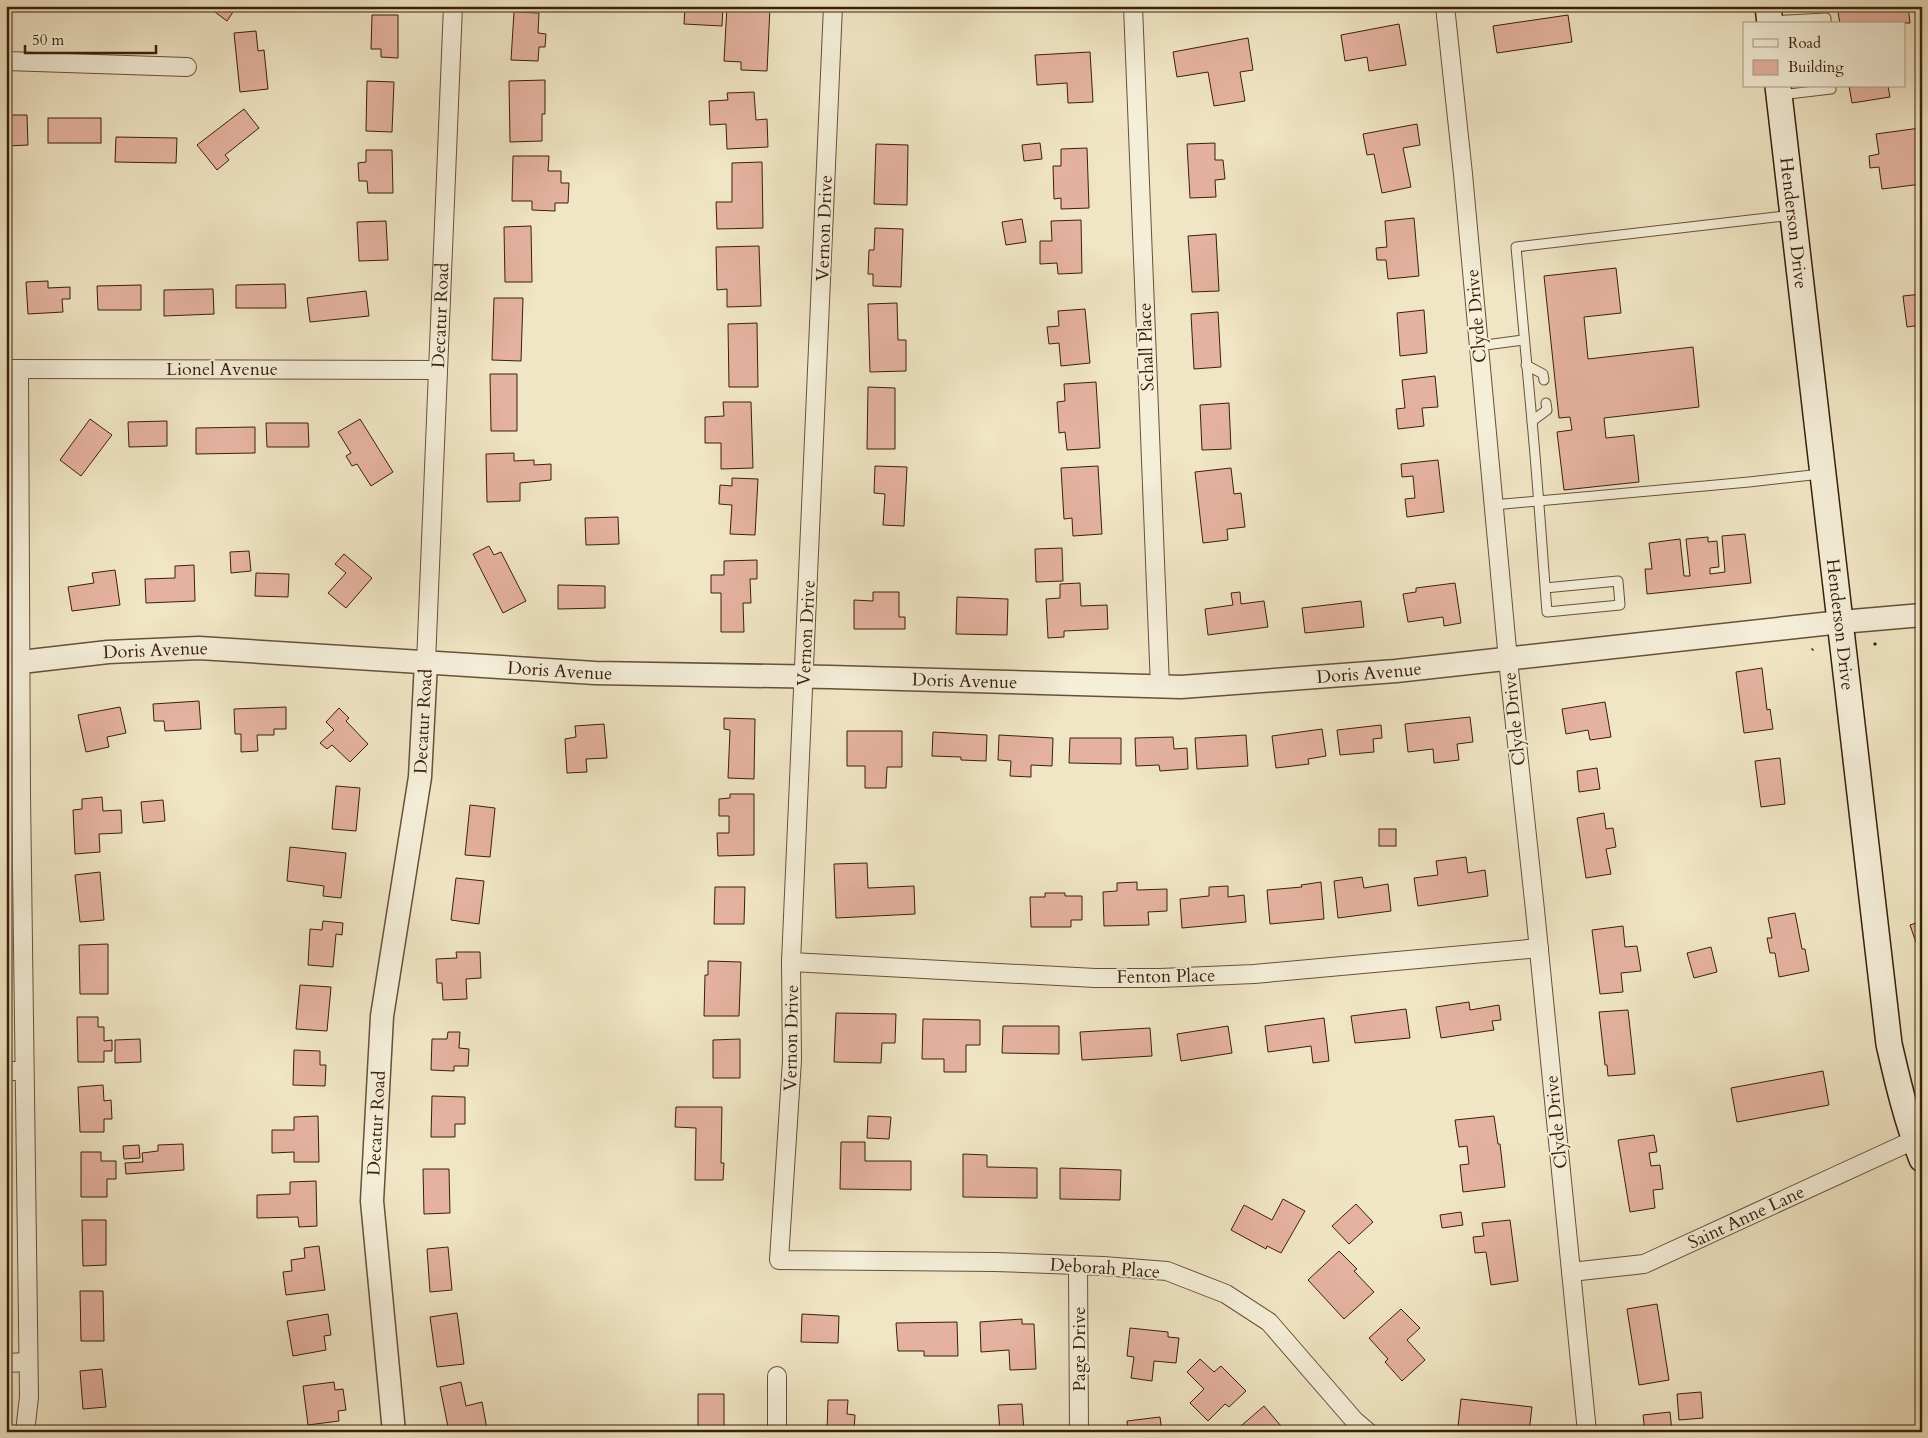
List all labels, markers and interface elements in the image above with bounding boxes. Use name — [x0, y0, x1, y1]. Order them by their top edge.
scale bar — [25, 22, 156, 54]
legend — [1743, 22, 1906, 88]
text: 50 m — [32, 30, 64, 50]
text: Road — [1788, 33, 1821, 53]
text: Building — [1788, 57, 1844, 77]
street label: Henderson Drive — [1773, 156, 1813, 290]
street label: Vernon Drive — [810, 174, 839, 282]
street label: Decatur Road — [426, 262, 455, 368]
street label: Clyde Drive — [1460, 268, 1493, 364]
street label: Schall Place — [1132, 302, 1161, 392]
street label: Lionel Avenue — [166, 357, 278, 382]
street label: Henderson Drive — [1820, 557, 1860, 692]
street label: Vernon Drive — [791, 579, 822, 687]
street label: Doris Avenue — [102, 636, 209, 665]
street label: Doris Avenue — [506, 655, 613, 686]
street label: Doris Avenue — [1316, 656, 1423, 690]
street label: Doris Avenue — [912, 667, 1018, 695]
street label: Decatur Road — [408, 668, 439, 775]
street label: Clyde Drive — [1497, 671, 1532, 767]
street label: Fenton Place — [1117, 963, 1215, 990]
street label: Vernon Drive — [778, 985, 805, 1091]
street label: Decatur Road — [361, 1069, 392, 1176]
street label: Clyde Drive — [1539, 1074, 1574, 1170]
street label: Saint Anne Lane — [1684, 1180, 1809, 1255]
street label: Deborah Place — [1049, 1252, 1161, 1285]
street label: Page Drive — [1067, 1306, 1092, 1392]

